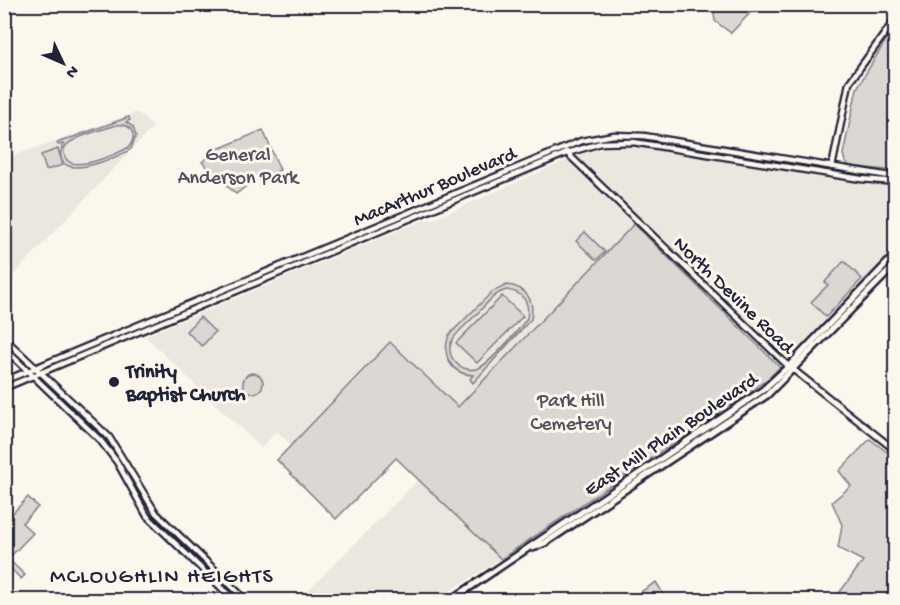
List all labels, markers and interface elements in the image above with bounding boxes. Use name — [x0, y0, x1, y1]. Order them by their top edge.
north arrow — [33, 33, 93, 93]
text: N — [60, 61, 82, 82]
street label: MacArthur Boulevard — [351, 143, 522, 233]
park label: General Anderson Park — [178, 145, 300, 191]
street label: North Devine Road — [667, 233, 799, 362]
place label: Trinity Baptist Church — [124, 362, 246, 408]
street label: East Mill Plain Boulevard — [581, 368, 765, 503]
marker: Trinity Baptist Church — [107, 375, 121, 389]
park label: Park Hill Cemetery — [530, 391, 612, 437]
district label: MCLOUGHLIN HEIGHTS — [50, 565, 274, 591]

